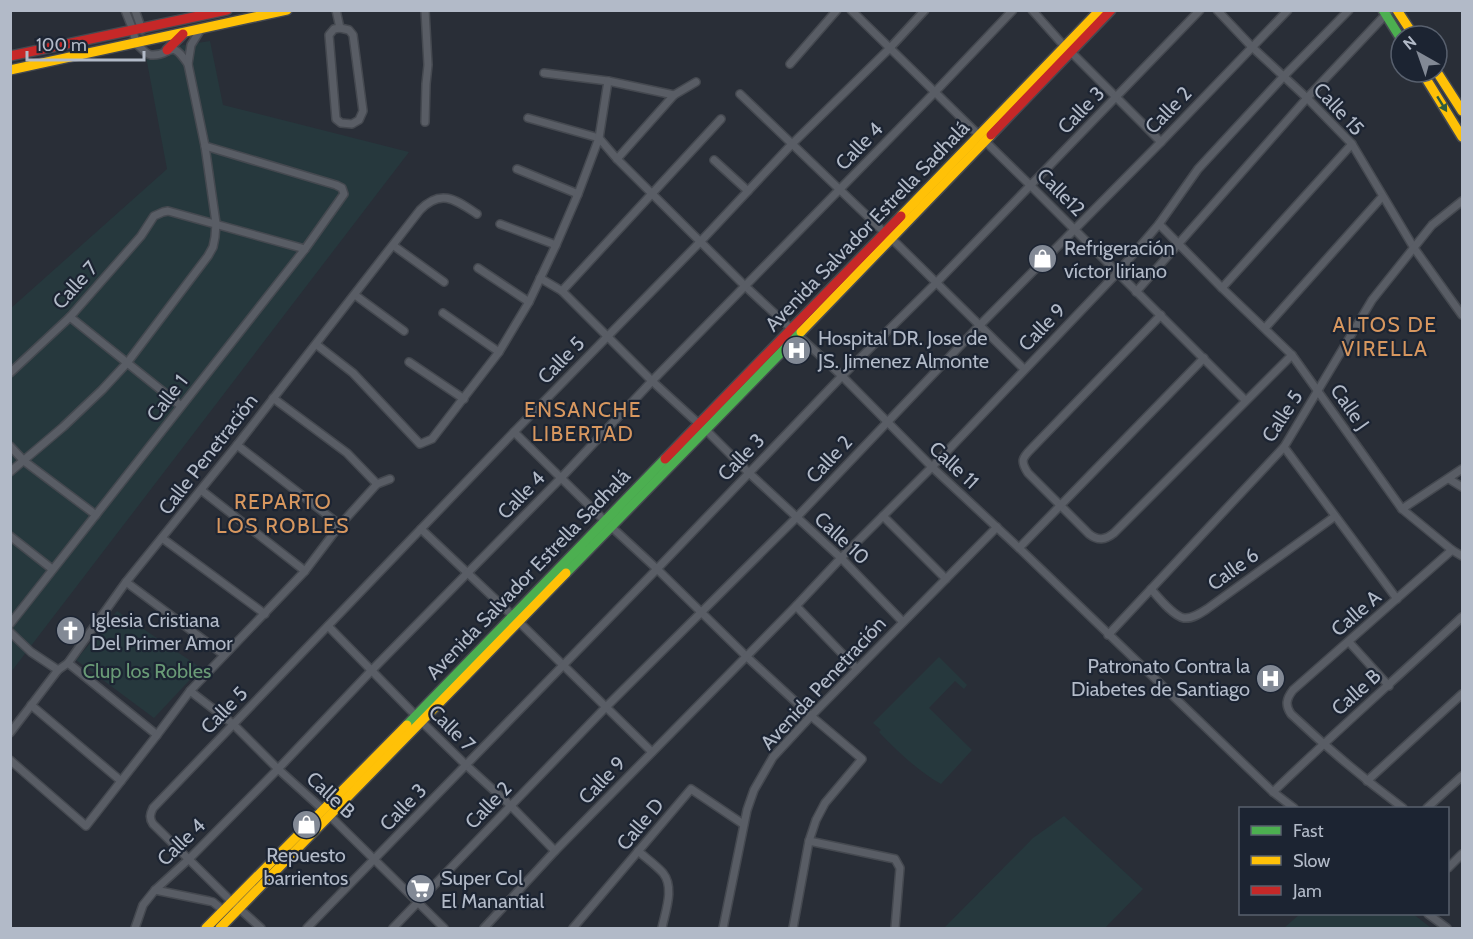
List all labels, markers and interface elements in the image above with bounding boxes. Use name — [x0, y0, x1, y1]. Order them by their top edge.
scale bar — [27, 24, 144, 62]
north arrow — [1389, 24, 1449, 84]
text: N — [1399, 32, 1420, 54]
text: 100 m — [36, 34, 87, 56]
street label: Calle 15 — [1309, 78, 1369, 140]
street label: Calle 3 — [1053, 81, 1109, 139]
street label: Calle 2 — [1140, 81, 1196, 139]
one-way arrow — [1437, 96, 1448, 112]
street label: Avenida Salvador Estrella Sadhalá — [760, 116, 974, 336]
street label: Calle 4 — [830, 117, 888, 175]
street label: Calle12 — [1032, 163, 1090, 221]
place label: Refrigeración víctor liriano — [1064, 236, 1175, 283]
shop icon: Refrigeración víctor liriano — [1027, 243, 1059, 275]
street label: Calle 7 — [47, 256, 103, 314]
street label: Calle 9 — [1013, 298, 1071, 356]
district label: ALTOS DE VIRELLA — [1333, 312, 1437, 361]
place label: Hospital DR. Jose de JS. Jimenez Almonte — [817, 326, 989, 373]
street label: Calle 5 — [533, 331, 589, 389]
hospital icon: Hospital DR. Jose de JS. Jimenez Almonte — [781, 334, 813, 366]
street label: Calle 1 — [141, 370, 193, 426]
street label: Calle J — [1326, 379, 1374, 435]
street label: Calle 5 — [1256, 386, 1308, 446]
street label: Calle Penetración — [153, 389, 263, 519]
district label: ENSANCHE LIBERTAD — [524, 397, 642, 446]
street label: Calle 3 — [713, 428, 769, 486]
street label: Calle 2 — [801, 430, 857, 488]
street label: Calle 11 — [924, 436, 984, 494]
street label: Avenida Salvador Estrella Sadhalá — [421, 464, 635, 684]
street label: Calle 4 — [492, 466, 550, 524]
district label: REPARTO LOS ROBLES — [216, 489, 350, 538]
street label: Calle 10 — [810, 507, 874, 569]
street label: Calle 6 — [1203, 542, 1263, 596]
street label: Calle A — [1326, 584, 1386, 641]
place label: Iglesia Cristiana Del Primer Amor — [91, 608, 233, 655]
street label: Avenida Penetración — [755, 612, 891, 754]
church icon: Iglesia Cristiana Del Primer Amor — [54, 615, 86, 647]
place label: Patronato Contra la Diabetes de Santiago — [1071, 654, 1250, 701]
park label: Clup los Robles — [83, 659, 211, 683]
hospital icon: Patronato Contra la Diabetes de Santiago — [1255, 662, 1287, 694]
street label: Calle B — [1326, 664, 1386, 720]
street label: Calle 5 — [196, 681, 252, 739]
street label: Calle 7 — [424, 700, 480, 756]
street label: Calle 9 — [573, 751, 631, 809]
street label: Calle B — [302, 766, 360, 824]
street label: Calle 2 — [460, 776, 516, 834]
street label: Calle 3 — [375, 778, 431, 836]
street label: Calle D — [611, 793, 669, 855]
legend — [1239, 807, 1449, 915]
shop icon: Repuesto barrientos — [290, 808, 322, 840]
street label: Calle 4 — [152, 813, 210, 871]
text: Fast — [1293, 820, 1324, 842]
place label: Repuesto barrientos — [264, 843, 348, 890]
text: Slow — [1293, 850, 1330, 872]
place label: Super Col El Manantial — [441, 866, 544, 913]
supermarket icon: Super Col El Manantial — [404, 873, 436, 905]
text: Jam — [1292, 880, 1322, 902]

